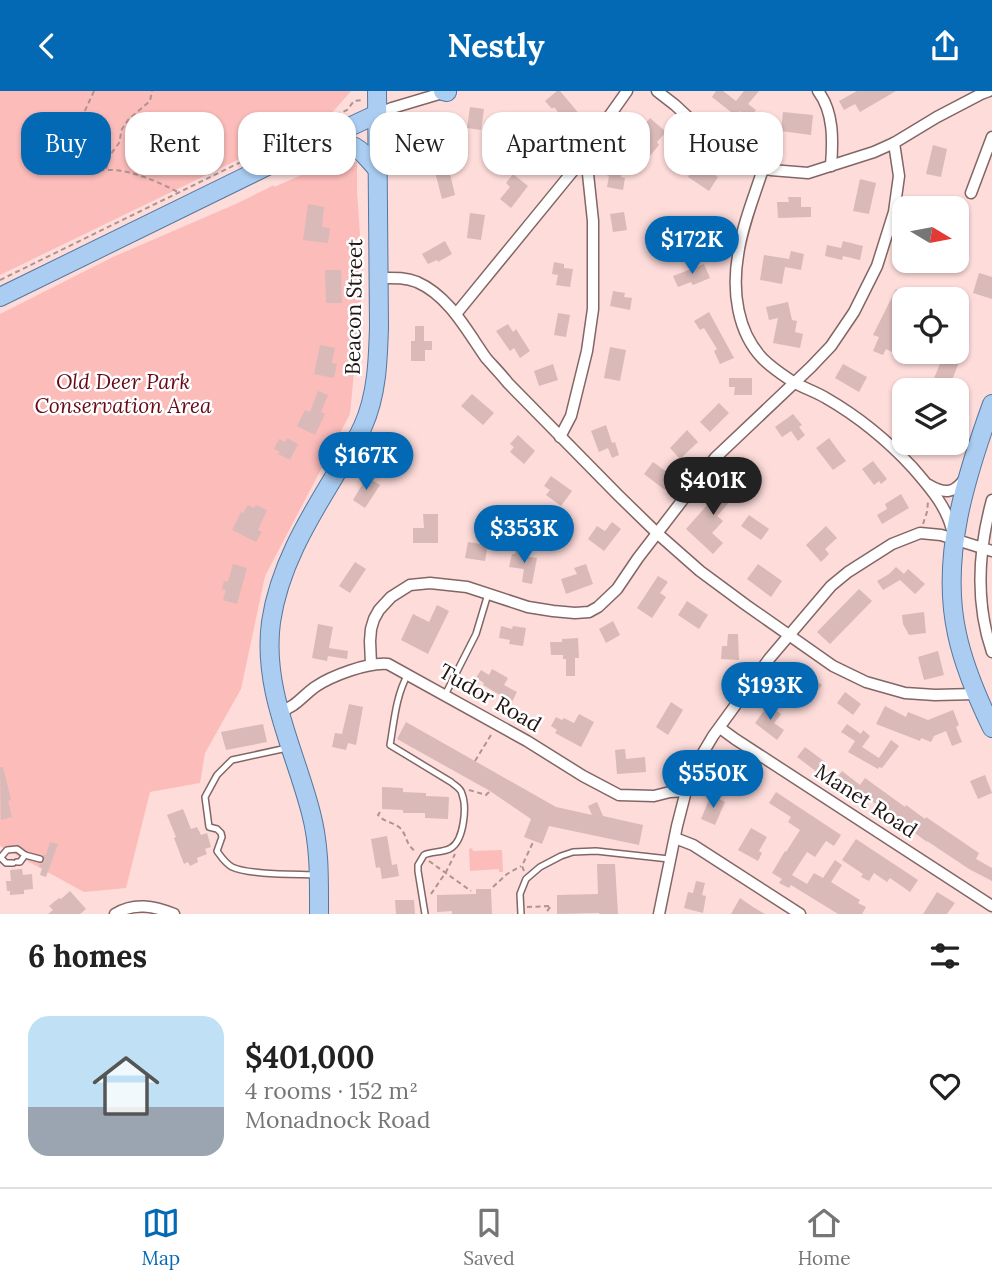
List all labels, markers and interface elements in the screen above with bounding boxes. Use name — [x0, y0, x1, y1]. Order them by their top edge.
text: Nestly — [447, 25, 545, 66]
icon: back — [28, 27, 66, 65]
icon: share — [926, 27, 964, 65]
chip: Buy — [21, 112, 111, 175]
chip: Rent — [125, 112, 224, 175]
chip: Filters — [238, 112, 356, 175]
chip: New — [370, 112, 468, 175]
chip: Apartment — [482, 112, 650, 175]
chip: House — [664, 112, 783, 175]
north arrow — [892, 196, 970, 273]
map controls — [892, 196, 969, 455]
pin: $172K — [643, 216, 741, 276]
text: $172K — [661, 224, 723, 253]
street label: Beacon Street — [339, 238, 368, 375]
button: locate — [892, 287, 969, 364]
park label: Old Deer Park Conservation Area — [34, 368, 212, 419]
button: layers — [892, 378, 969, 455]
pin: $167K — [317, 433, 415, 492]
text: $167K — [334, 440, 398, 469]
pin: $401K — [664, 457, 762, 517]
text: $401K — [680, 465, 746, 494]
pin: $353K — [475, 505, 573, 565]
text: $353K — [490, 513, 558, 542]
street label: Tudor Road — [434, 657, 546, 738]
pin: $193K — [721, 663, 819, 722]
text: $193K — [737, 670, 803, 699]
pin: $550K — [664, 751, 762, 810]
text: $550K — [678, 758, 748, 787]
street label: Manet Road — [810, 758, 922, 844]
text: 6 homes — [28, 937, 147, 975]
icon: filters — [926, 937, 964, 975]
text: $401,000 — [245, 1038, 375, 1076]
icon: home — [84, 1044, 168, 1128]
icon: heart — [926, 1067, 964, 1105]
text: 4 rooms · 152 m² — [245, 1076, 418, 1105]
text: Monadnock Road — [245, 1105, 430, 1134]
tab: Map — [142, 1204, 180, 1270]
tab: Saved — [463, 1204, 515, 1270]
tab: Home — [798, 1204, 850, 1270]

